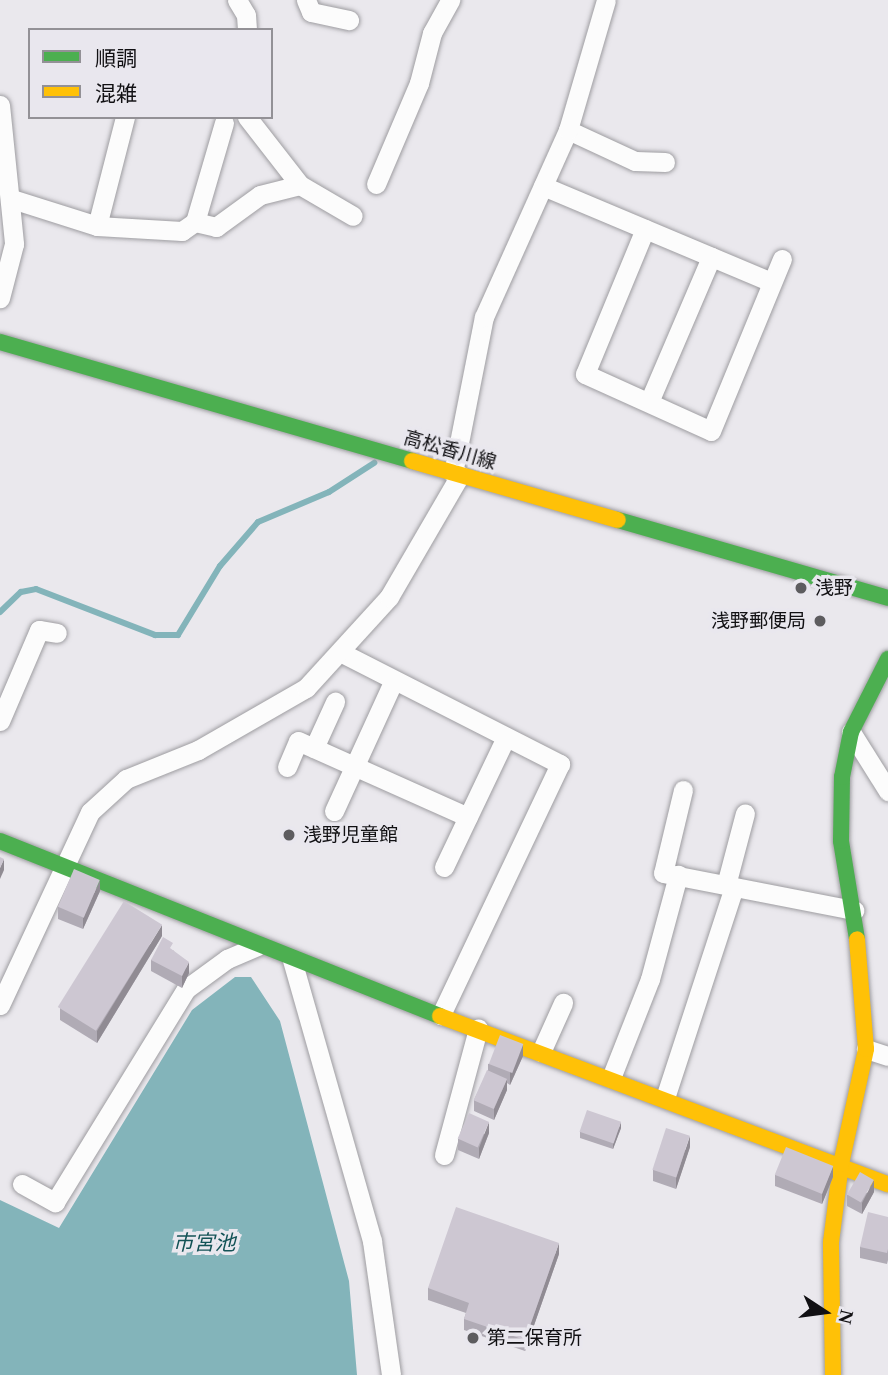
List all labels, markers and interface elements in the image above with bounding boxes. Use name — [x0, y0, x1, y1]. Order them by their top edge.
legend — [28, 28, 273, 119]
text: 順調 — [95, 47, 137, 71]
text: 混雑 — [95, 82, 137, 106]
street label: 高松香川線 — [401, 426, 499, 474]
place label: 浅野 — [815, 577, 853, 599]
marker: 浅野 — [793, 580, 809, 596]
place label: 浅野郵便局 — [711, 610, 806, 632]
marker: 浅野郵便局 — [812, 613, 828, 629]
place label: 浅野児童館 — [303, 824, 398, 846]
marker: 浅野児童館 — [281, 827, 297, 843]
water label: 市宮池 — [173, 1230, 235, 1256]
north arrow — [790, 1277, 860, 1347]
text: N — [834, 1308, 858, 1326]
place label: 第二保育所 — [487, 1327, 582, 1349]
marker: 第二保育所 — [465, 1330, 481, 1346]

